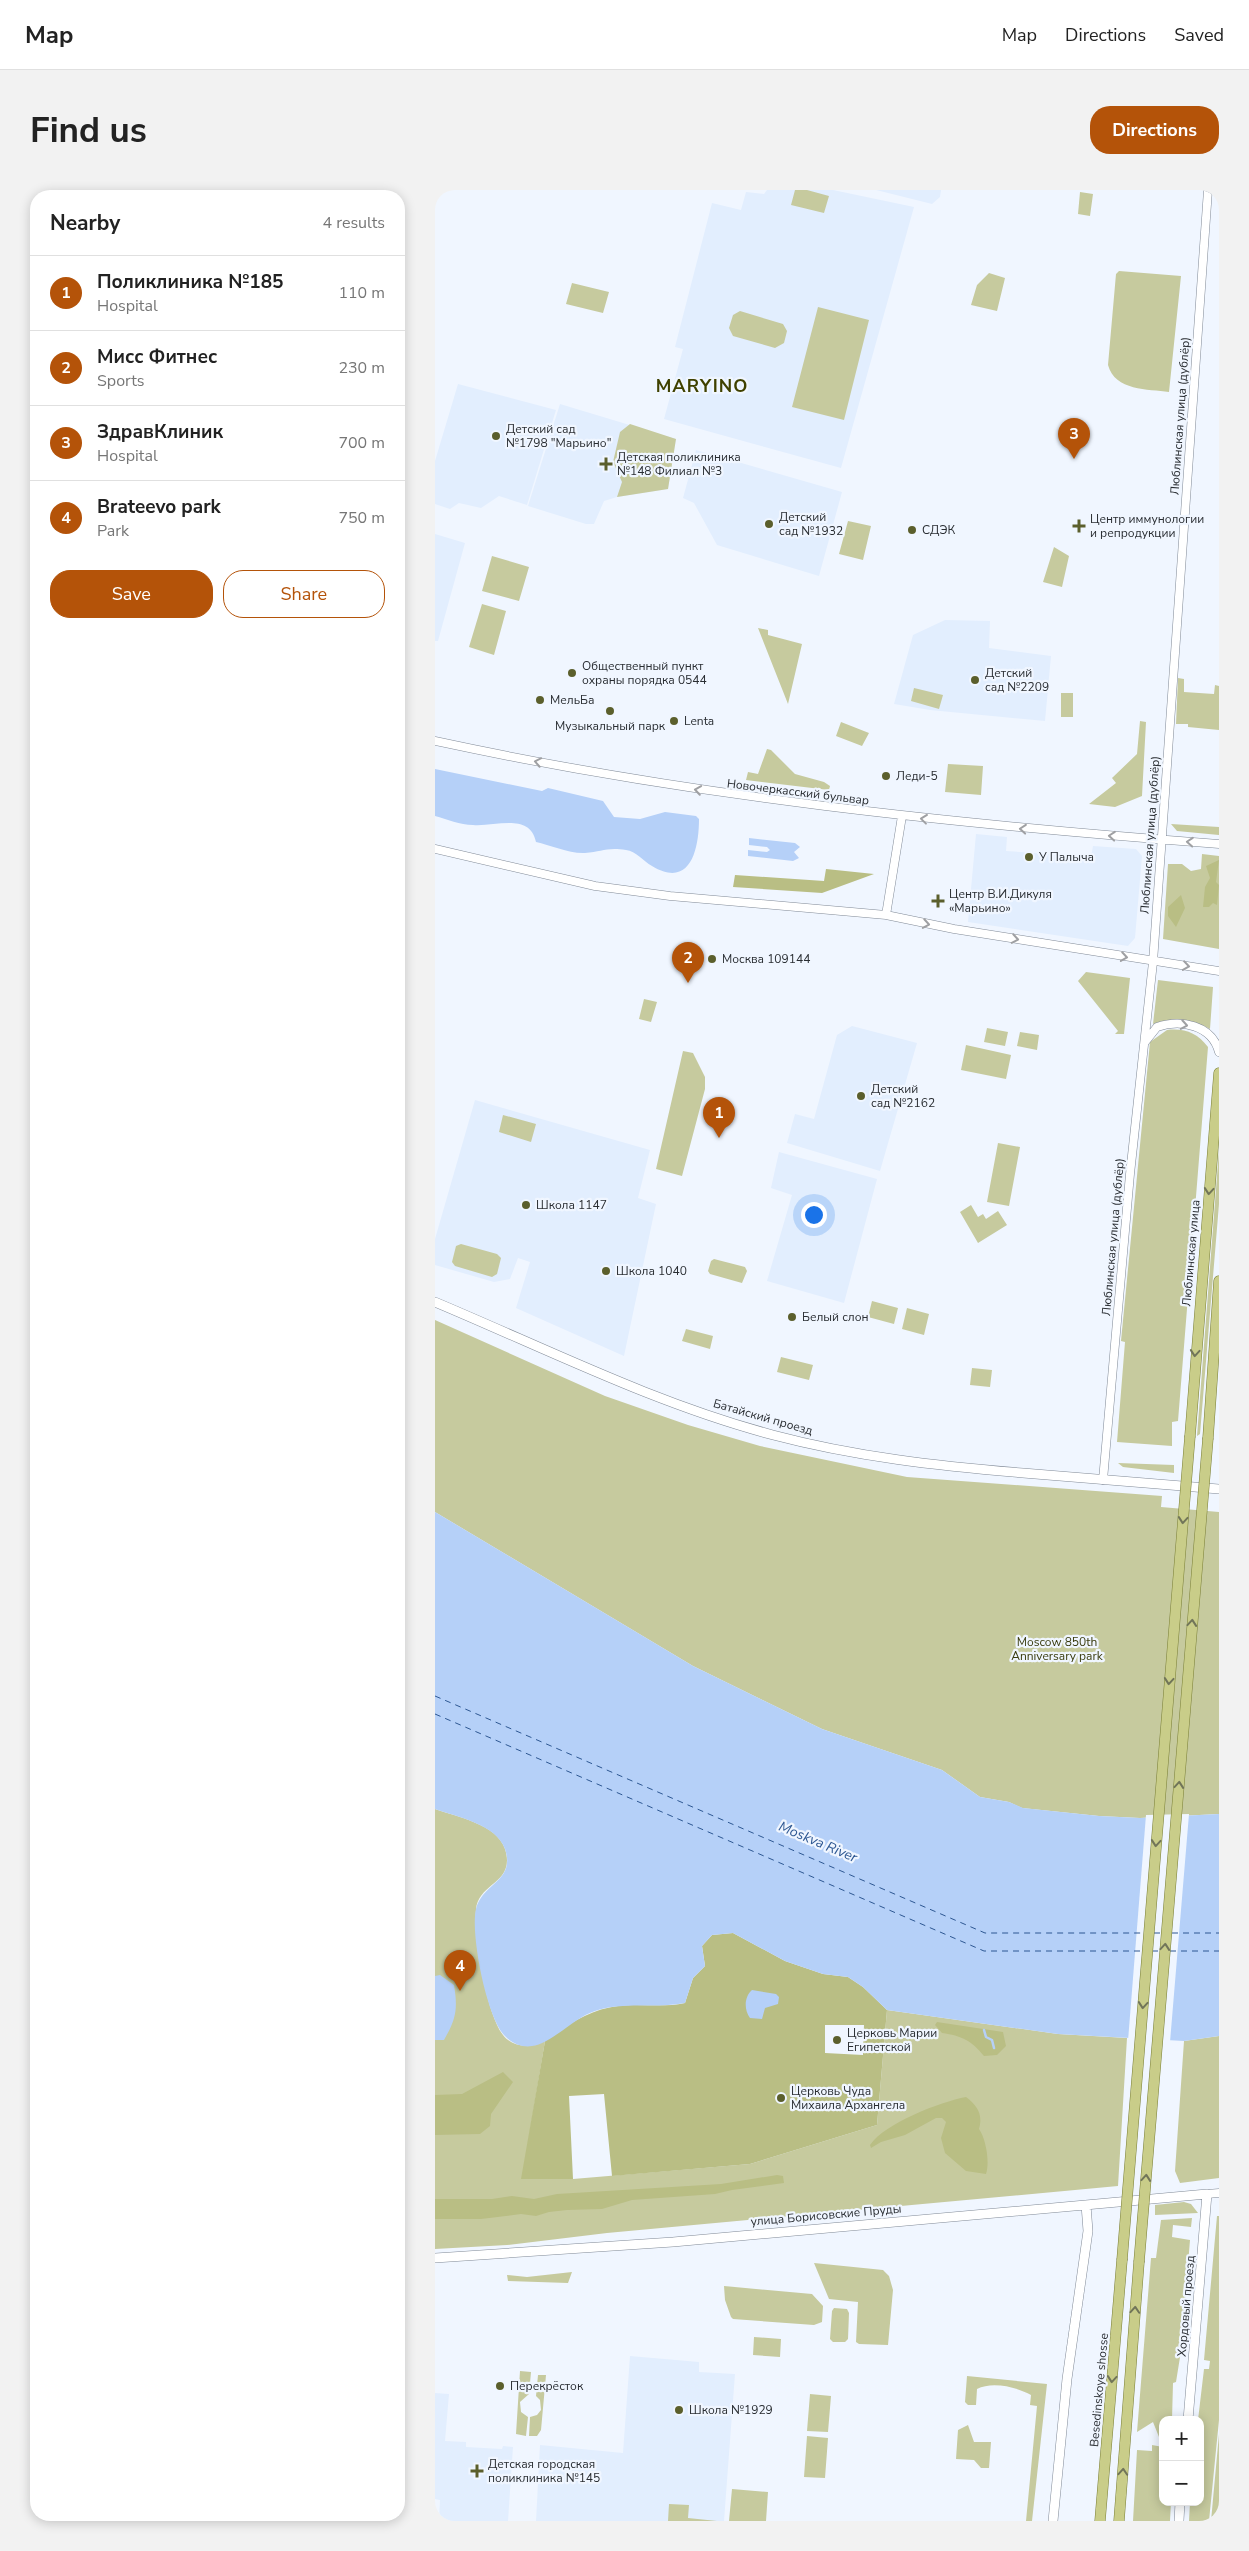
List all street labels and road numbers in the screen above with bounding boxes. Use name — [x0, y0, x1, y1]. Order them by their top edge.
street label: Люблинская улица (дублёр) — [1166, 336, 1194, 496]
street label: Люблинская улица (дублёр) — [1136, 755, 1164, 915]
street label: Новочеркасский бульвар — [726, 775, 870, 809]
street label: Люблинская улица (дублёр) — [1098, 1157, 1128, 1317]
street label: Люблинская улица — [1178, 1199, 1204, 1307]
street label: Батайский проезд — [711, 1395, 815, 1439]
street label: улица Борисовские Пруды — [750, 2200, 902, 2230]
street label: Хордовый проезд — [1174, 2255, 1198, 2357]
street label: Besedinskoye shosse — [1086, 2332, 1112, 2448]

